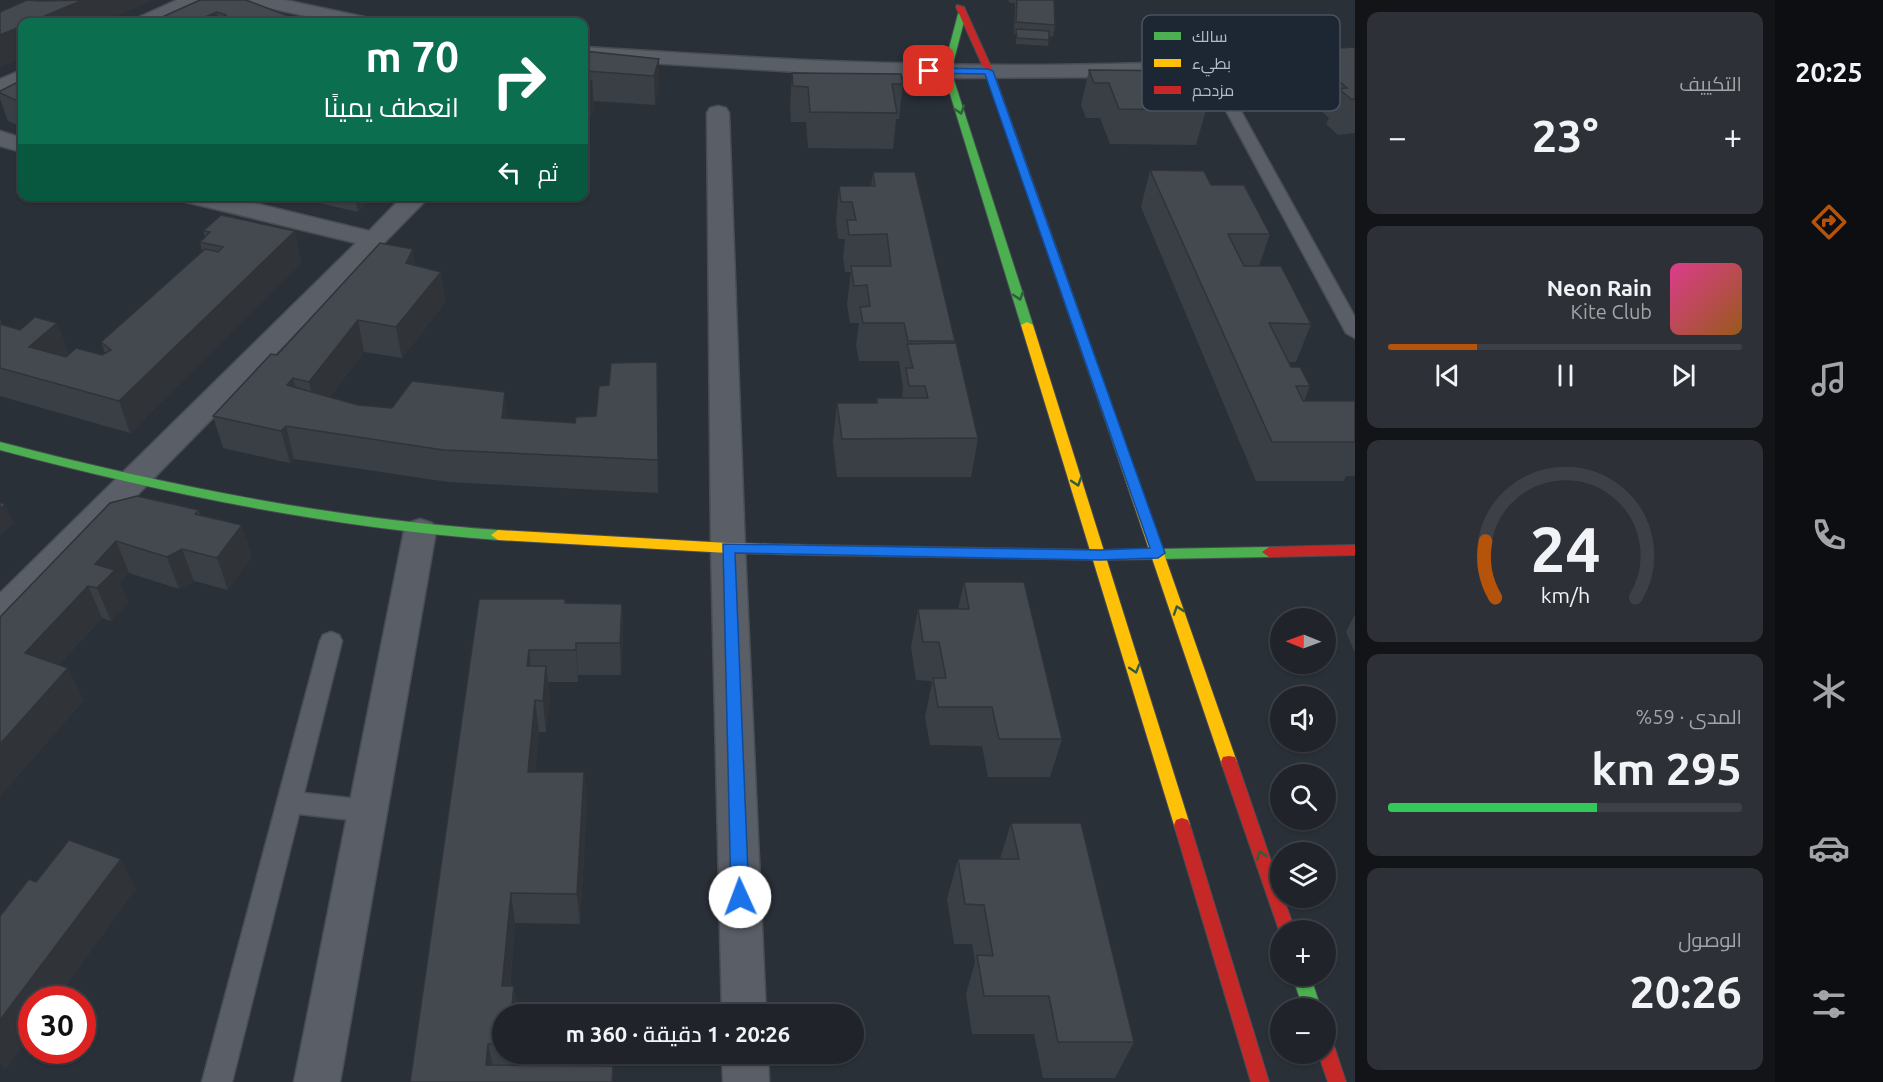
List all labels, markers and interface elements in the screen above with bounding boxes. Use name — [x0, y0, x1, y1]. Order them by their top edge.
legend — [1142, 15, 1340, 111]
text: سالك — [1192, 27, 1227, 45]
text: 70 m — [365, 33, 459, 80]
icon: right — [480, 42, 558, 120]
pin — [903, 45, 954, 96]
icon: arrive — [912, 54, 945, 87]
text: بطيء — [1192, 54, 1231, 77]
text: 20:25 — [1795, 57, 1863, 87]
text: التكييف — [1679, 72, 1742, 95]
text: مزدحم — [1192, 81, 1234, 102]
text: انعطف يمينًا — [323, 92, 459, 122]
one-way arrow — [953, 104, 965, 115]
text: 23° — [1532, 110, 1598, 161]
text: − — [1388, 118, 1407, 155]
text: + — [1723, 118, 1742, 155]
icon: left — [493, 156, 526, 189]
text: ثم — [538, 160, 558, 185]
icon: directions — [1808, 201, 1850, 243]
text: Neon Rain — [1547, 275, 1652, 300]
one-way arrow — [1011, 290, 1024, 301]
text: Kite Club — [1571, 300, 1652, 323]
icon: music — [1808, 358, 1850, 400]
icon: previous — [1431, 359, 1464, 392]
icon: pause — [1549, 359, 1582, 392]
icon: next — [1667, 359, 1700, 392]
one-way arrow — [1070, 476, 1082, 487]
text: 24 — [1530, 514, 1600, 584]
icon: phone — [1808, 514, 1850, 556]
text: km/h — [1540, 583, 1590, 607]
one-way arrow — [1173, 605, 1185, 616]
north arrow — [1270, 608, 1336, 674]
map controls — [1270, 608, 1336, 1064]
one-way arrow — [1128, 663, 1140, 674]
icon: climate — [1808, 670, 1850, 712]
button: sound — [1270, 686, 1336, 752]
text: المدى · 59% — [1636, 705, 1742, 728]
text: 295 km — [1591, 743, 1742, 794]
button: search — [1270, 764, 1336, 830]
icon: car — [1808, 827, 1850, 869]
button: layers — [1270, 842, 1336, 908]
one-way arrow — [1255, 850, 1268, 861]
position arrow — [708, 865, 772, 929]
button: + — [1270, 920, 1336, 986]
text: الوصول — [1678, 928, 1742, 951]
text: 20:26 — [1629, 966, 1742, 1017]
icon: filters — [1808, 983, 1850, 1025]
speed limit sign: 30 — [18, 986, 96, 1064]
button: − — [1270, 998, 1336, 1064]
text: 20:26 · 1 دقيقة · 360 m — [566, 1021, 790, 1046]

